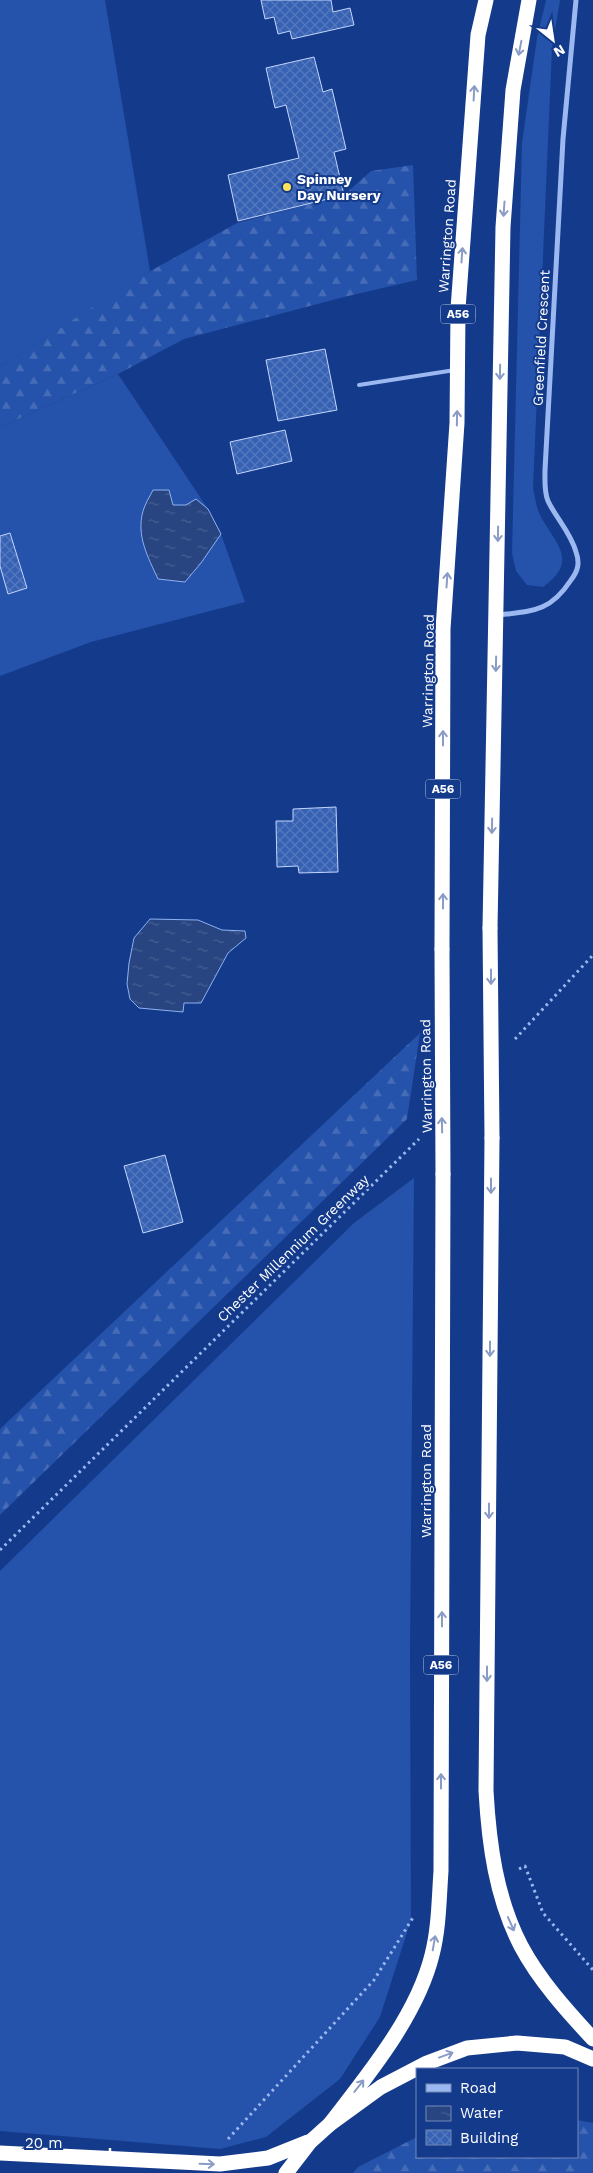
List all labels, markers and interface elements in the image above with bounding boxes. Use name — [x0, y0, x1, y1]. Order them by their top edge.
north arrow — [528, 15, 578, 65]
one-way arrow — [515, 40, 525, 56]
text: N — [551, 42, 568, 61]
one-way arrow — [470, 86, 479, 102]
place label: Spinney Day Nursery — [297, 171, 381, 203]
street label: Warrington Road — [435, 179, 459, 293]
marker: Spinney Day Nursery — [281, 181, 293, 193]
one-way arrow — [500, 201, 509, 217]
one-way arrow — [458, 248, 467, 264]
street label: Greenfield Crescent — [529, 269, 553, 407]
road number: A56 — [440, 304, 476, 324]
one-way arrow — [496, 364, 505, 380]
one-way arrow — [452, 410, 461, 426]
one-way arrow — [493, 526, 503, 542]
one-way arrow — [442, 572, 451, 588]
street label: Warrington Road — [419, 614, 437, 728]
one-way arrow — [491, 655, 500, 671]
one-way arrow — [438, 730, 448, 746]
road number: A56 — [426, 780, 460, 799]
one-way arrow — [488, 818, 497, 834]
one-way arrow — [438, 893, 448, 909]
one-way arrow — [486, 968, 496, 985]
street label: Warrington Road — [417, 1019, 435, 1133]
one-way arrow — [437, 1118, 447, 1134]
street label: Chester Millennium Greenway — [214, 1171, 373, 1325]
one-way arrow — [486, 1178, 496, 1194]
one-way arrow — [485, 1340, 495, 1357]
street label: Warrington Road — [418, 1424, 434, 1538]
one-way arrow — [484, 1503, 493, 1519]
one-way arrow — [437, 1611, 447, 1627]
road number: A56 — [424, 1656, 458, 1674]
one-way arrow — [482, 1666, 492, 1682]
one-way arrow — [436, 1773, 446, 1790]
one-way arrow — [507, 1916, 517, 1931]
one-way arrow — [430, 1936, 440, 1952]
one-way arrow — [438, 2050, 454, 2059]
legend — [416, 2068, 578, 2158]
text: Road — [460, 2079, 497, 2097]
one-way arrow — [354, 2080, 365, 2093]
text: Water — [460, 2104, 503, 2122]
scale bar — [18, 2126, 110, 2158]
text: Building — [460, 2129, 518, 2147]
text: 20 m — [25, 2134, 63, 2152]
one-way arrow — [199, 2159, 215, 2168]

